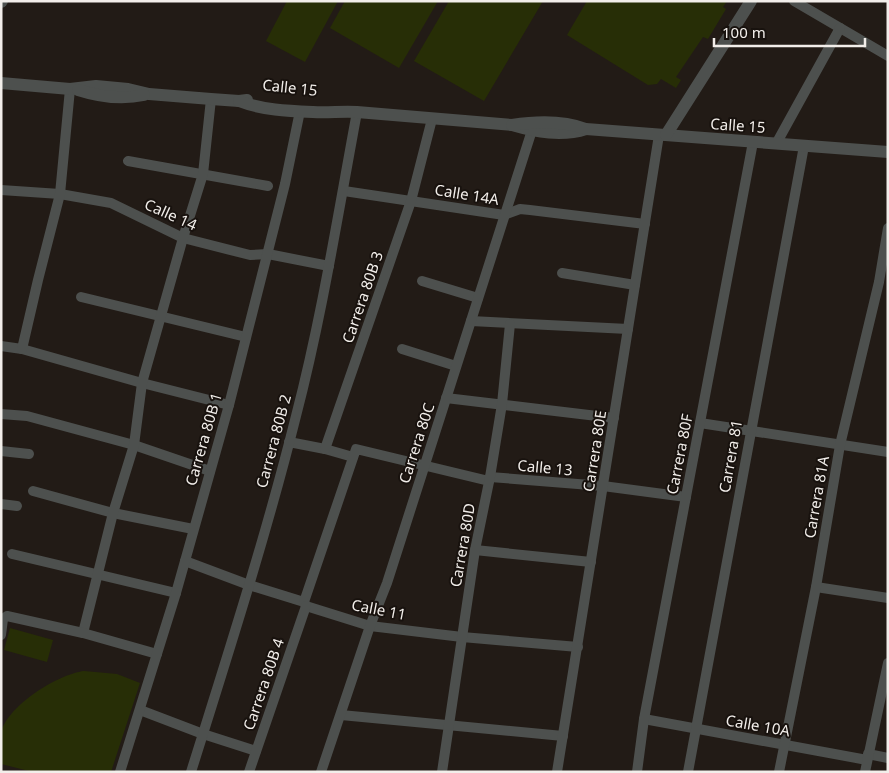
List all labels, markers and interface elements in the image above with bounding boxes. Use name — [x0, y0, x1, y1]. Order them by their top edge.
scale bar — [714, 15, 865, 47]
text: 100 m — [722, 22, 766, 42]
street label: Calle 15 — [262, 74, 318, 100]
street label: Calle 15 — [710, 113, 766, 137]
street label: Calle 14A — [433, 179, 501, 209]
street label: Calle 14 — [142, 194, 201, 235]
street label: Carrera 80B 3 — [337, 248, 387, 346]
street label: Carrera 80B 1 — [180, 390, 226, 488]
street label: Carrera 80B 2 — [251, 392, 295, 490]
street label: Carrera 80C — [394, 400, 439, 486]
street label: Carrera 80E — [578, 409, 610, 493]
street label: Carrera 80F — [661, 412, 697, 496]
street label: Carrera 81 — [714, 418, 746, 494]
street label: Carrera 81A — [799, 454, 833, 540]
street label: Calle 13 — [517, 455, 573, 479]
street label: Carrera 80D — [445, 501, 479, 588]
street label: Calle 11 — [350, 594, 408, 624]
street label: Carrera 80B 4 — [238, 635, 288, 733]
street label: Calle 10A — [724, 710, 792, 741]

